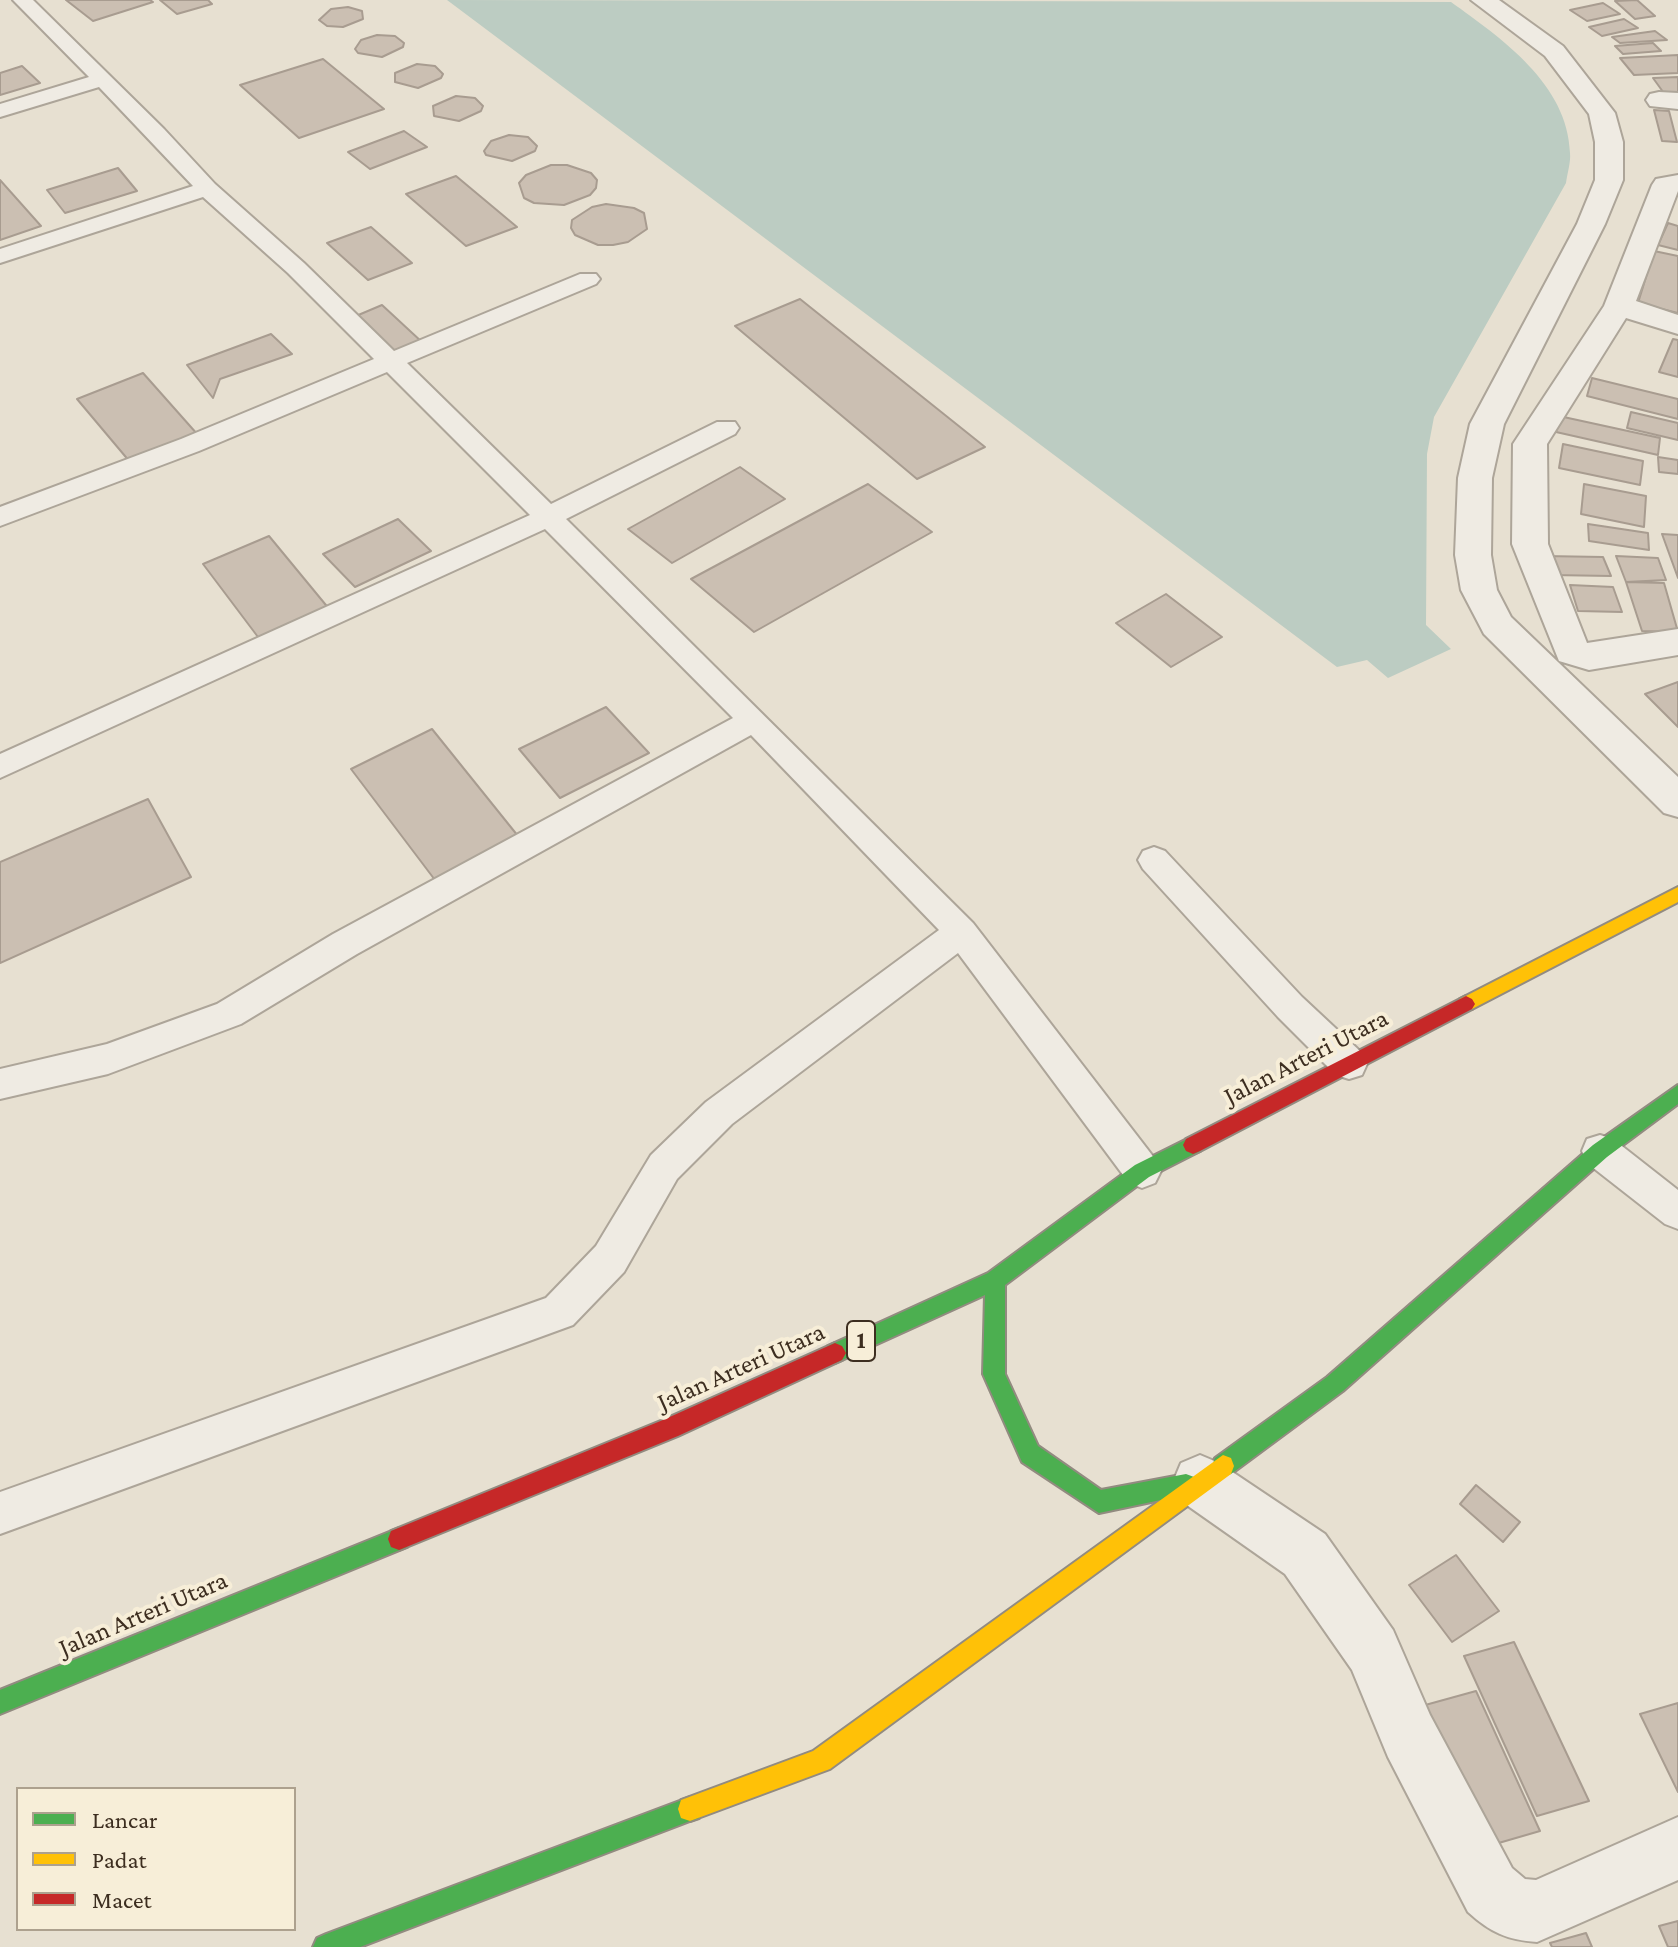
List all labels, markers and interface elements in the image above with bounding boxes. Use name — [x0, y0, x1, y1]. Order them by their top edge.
street label: Jalan Arteri Utara — [1219, 1002, 1393, 1112]
street label: Jalan Arteri Utara — [652, 1316, 830, 1418]
road number: 1 — [847, 1321, 875, 1361]
street label: Jalan Arteri Utara — [54, 1564, 232, 1664]
legend — [16, 1787, 296, 1931]
text: Lancar — [92, 1806, 158, 1833]
text: Padat — [92, 1846, 147, 1873]
text: Macet — [92, 1886, 151, 1913]

